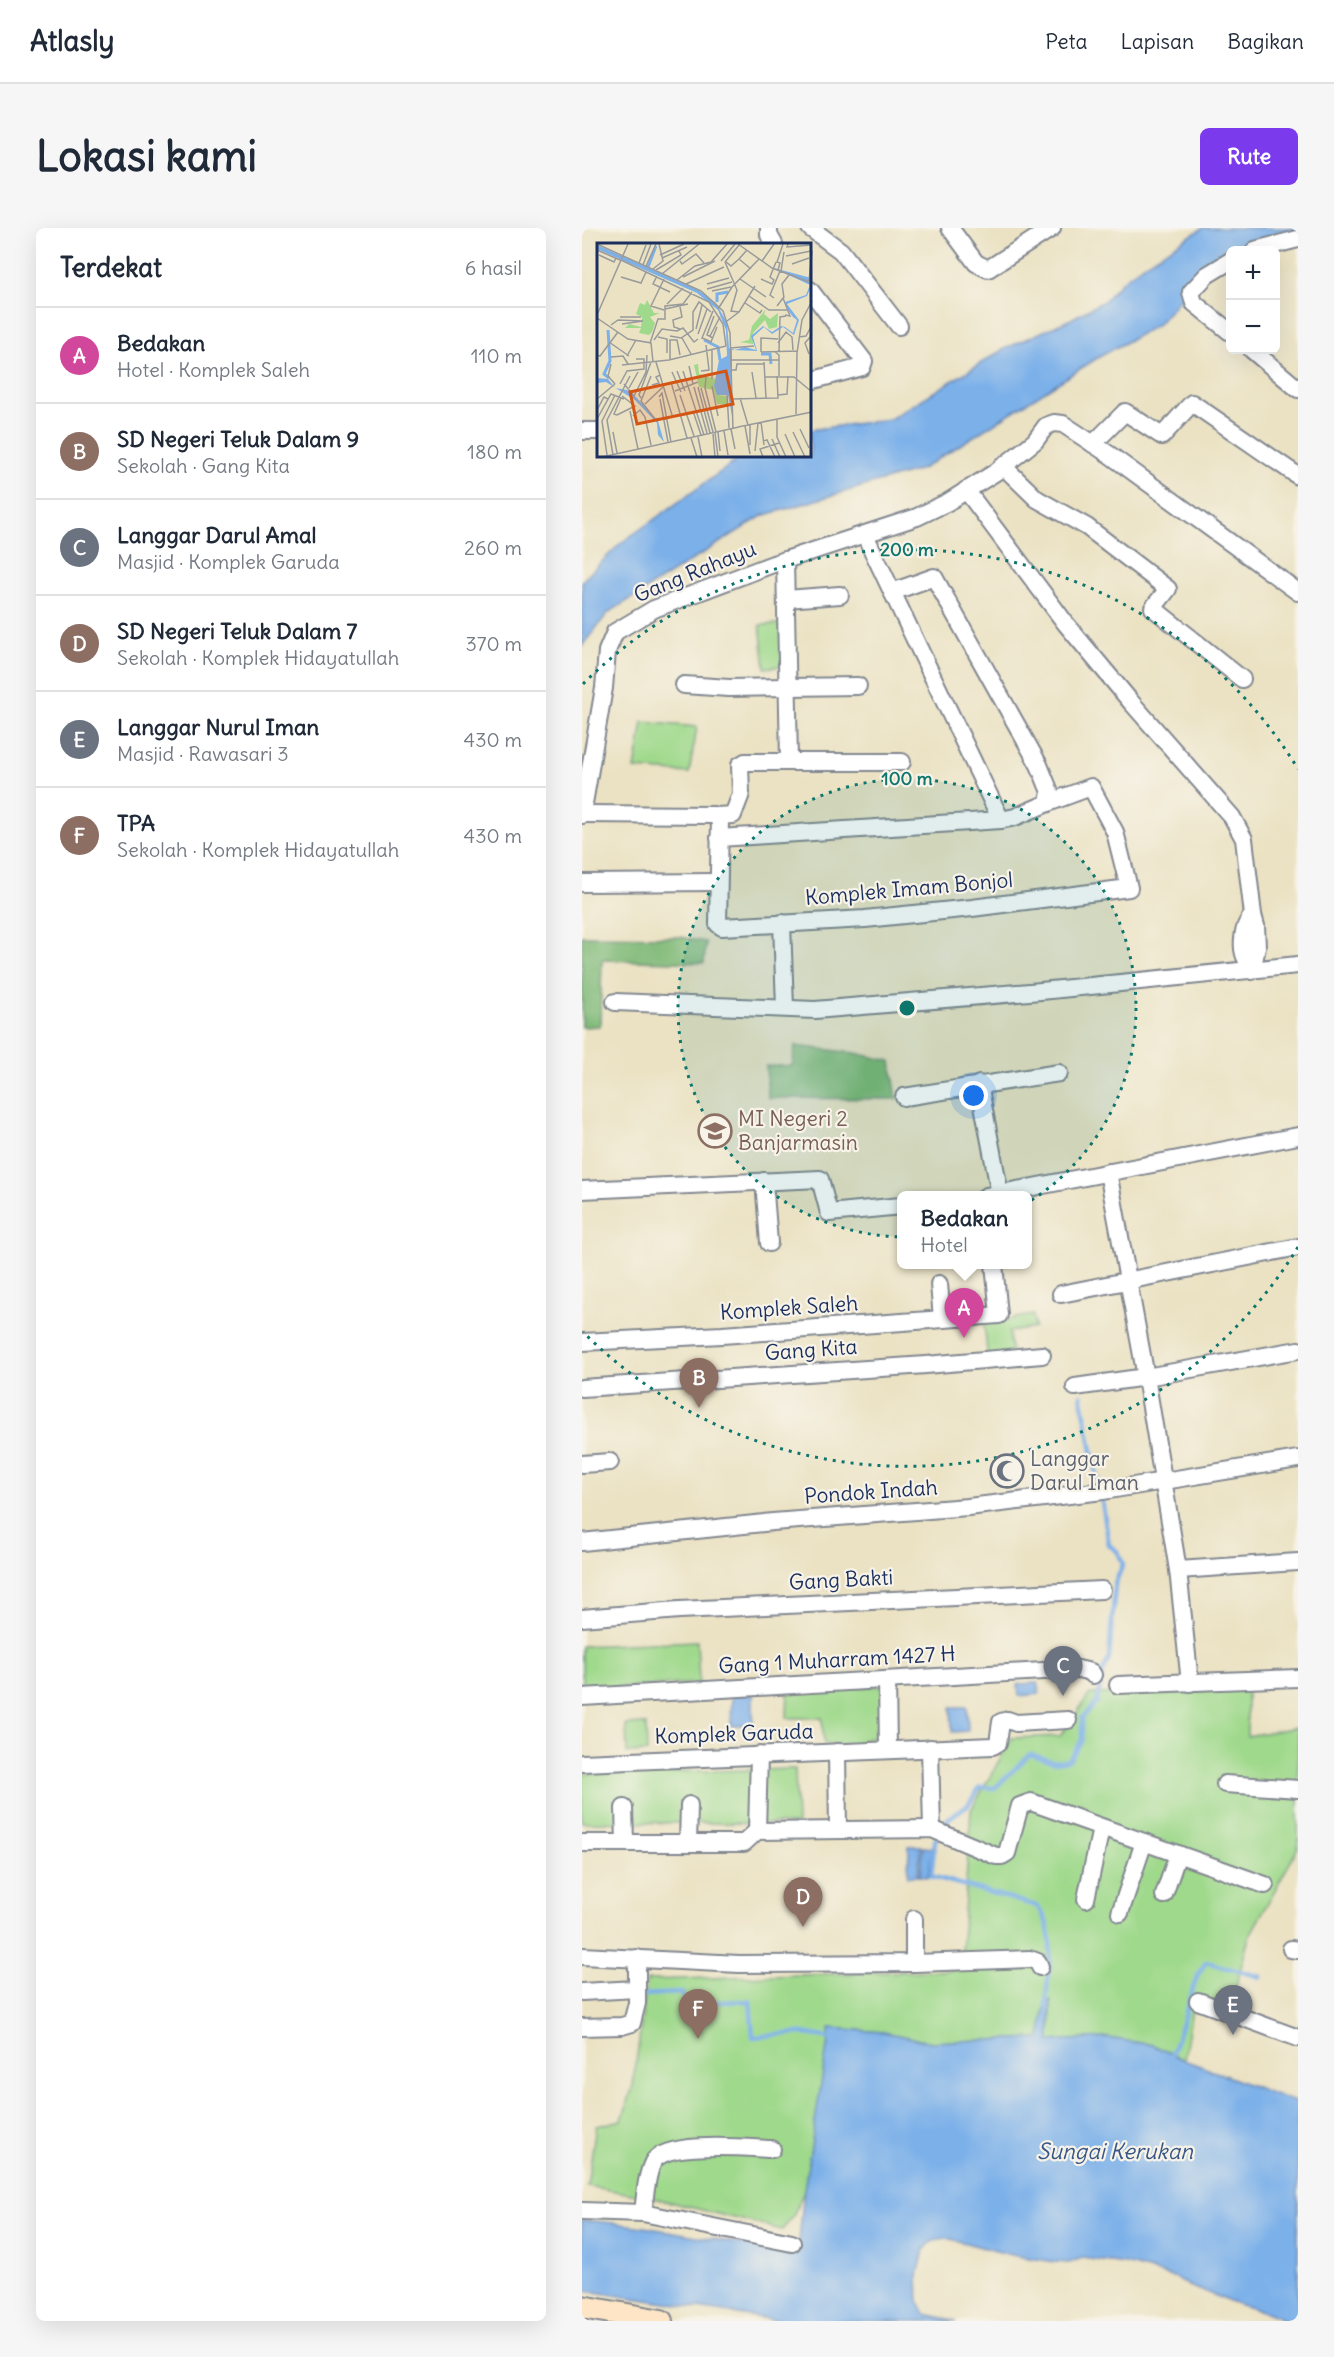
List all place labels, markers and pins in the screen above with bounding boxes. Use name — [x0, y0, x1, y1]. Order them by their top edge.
centre of rings — [897, 998, 917, 1018]
place label: MI Negeri 2 Banjarmasin — [738, 1105, 858, 1156]
school or university icon: MI Negeri 2 Banjarmasin — [697, 1113, 733, 1149]
pin: A — [944, 1288, 983, 1338]
pin: B — [680, 1358, 718, 1408]
place label: Langgar Darul Iman — [1030, 1445, 1139, 1496]
mosque icon: Langgar Darul Iman — [989, 1453, 1025, 1489]
pin: C — [1044, 1646, 1082, 1696]
pin: D — [784, 1878, 822, 1927]
pin: E — [1214, 1986, 1252, 2035]
pin: F — [678, 1990, 718, 2039]

